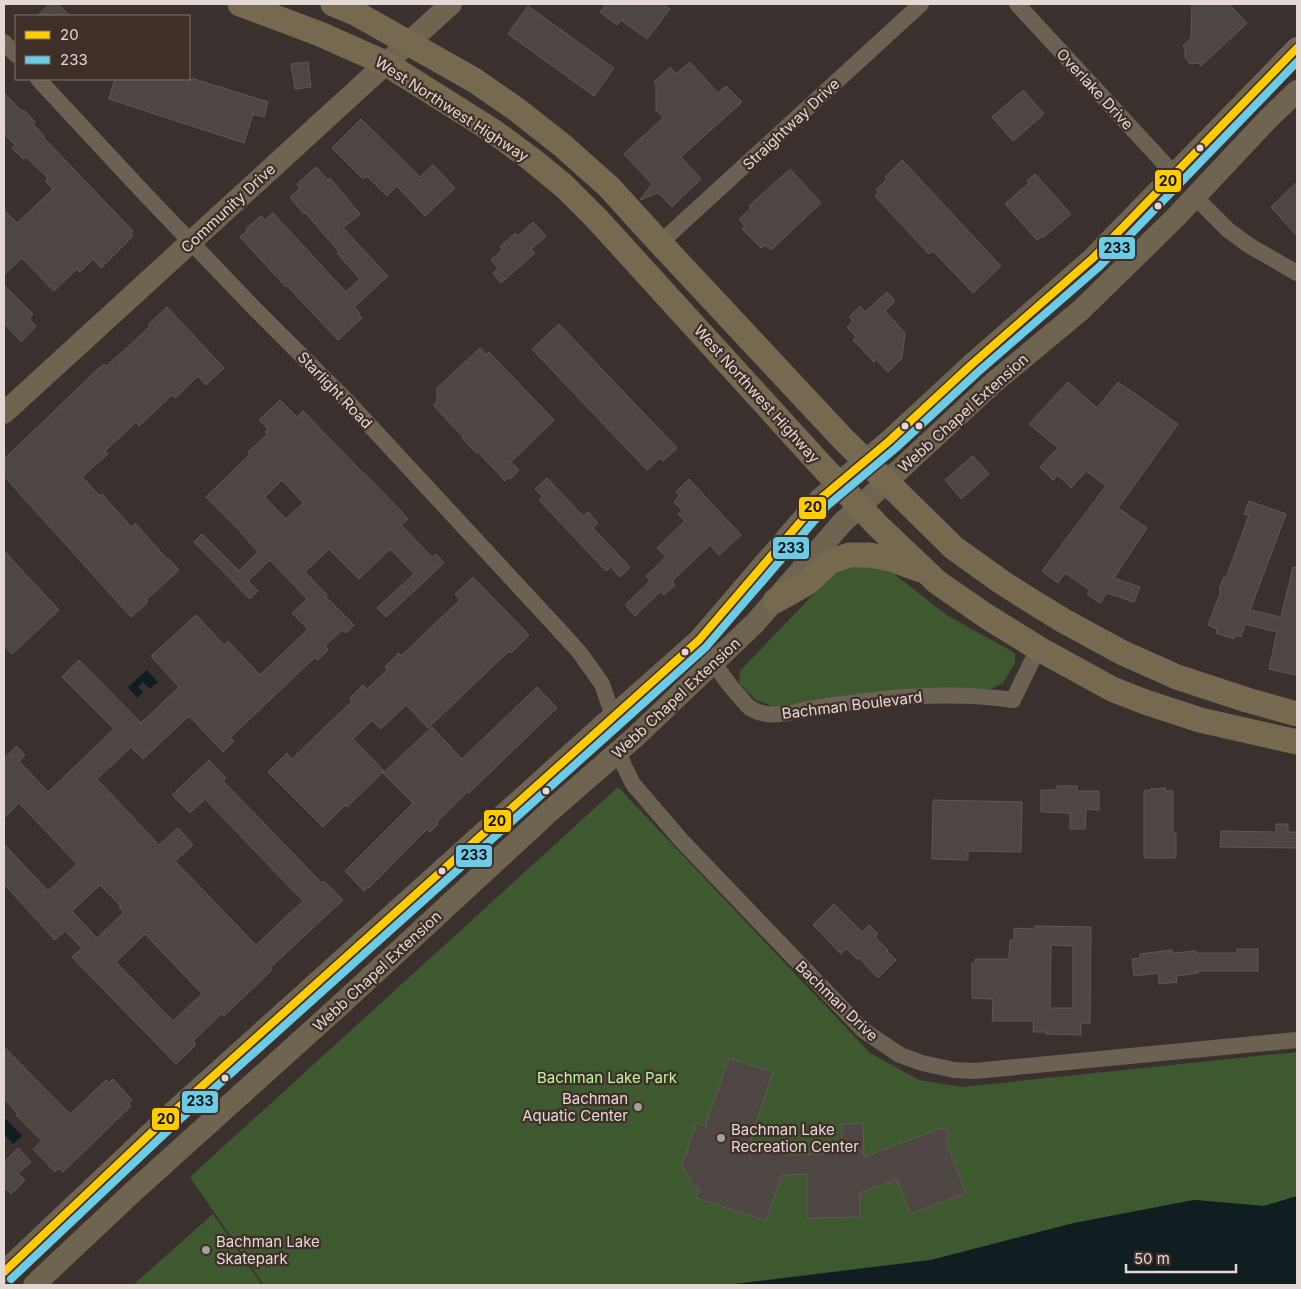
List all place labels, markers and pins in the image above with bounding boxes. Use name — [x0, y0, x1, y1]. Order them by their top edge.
unlabelled marker — [1195, 143, 1205, 153]
unlabelled marker — [1153, 201, 1163, 211]
unlabelled marker — [900, 421, 910, 431]
unlabelled marker — [914, 421, 924, 431]
unlabelled marker — [680, 647, 690, 657]
unlabelled marker — [541, 786, 551, 796]
unlabelled marker — [437, 866, 447, 876]
unlabelled marker — [220, 1073, 230, 1083]
place label: Bachman Aquatic Center — [522, 1089, 628, 1125]
marker: Bachman Aquatic Center — [632, 1101, 644, 1113]
place label: Bachman Lake Recreation Center — [731, 1120, 859, 1156]
marker: Bachman Lake Recreation Center — [715, 1132, 727, 1144]
place label: Bachman Lake Skatepark — [216, 1232, 320, 1268]
marker: Bachman Lake Skatepark — [200, 1244, 212, 1256]

